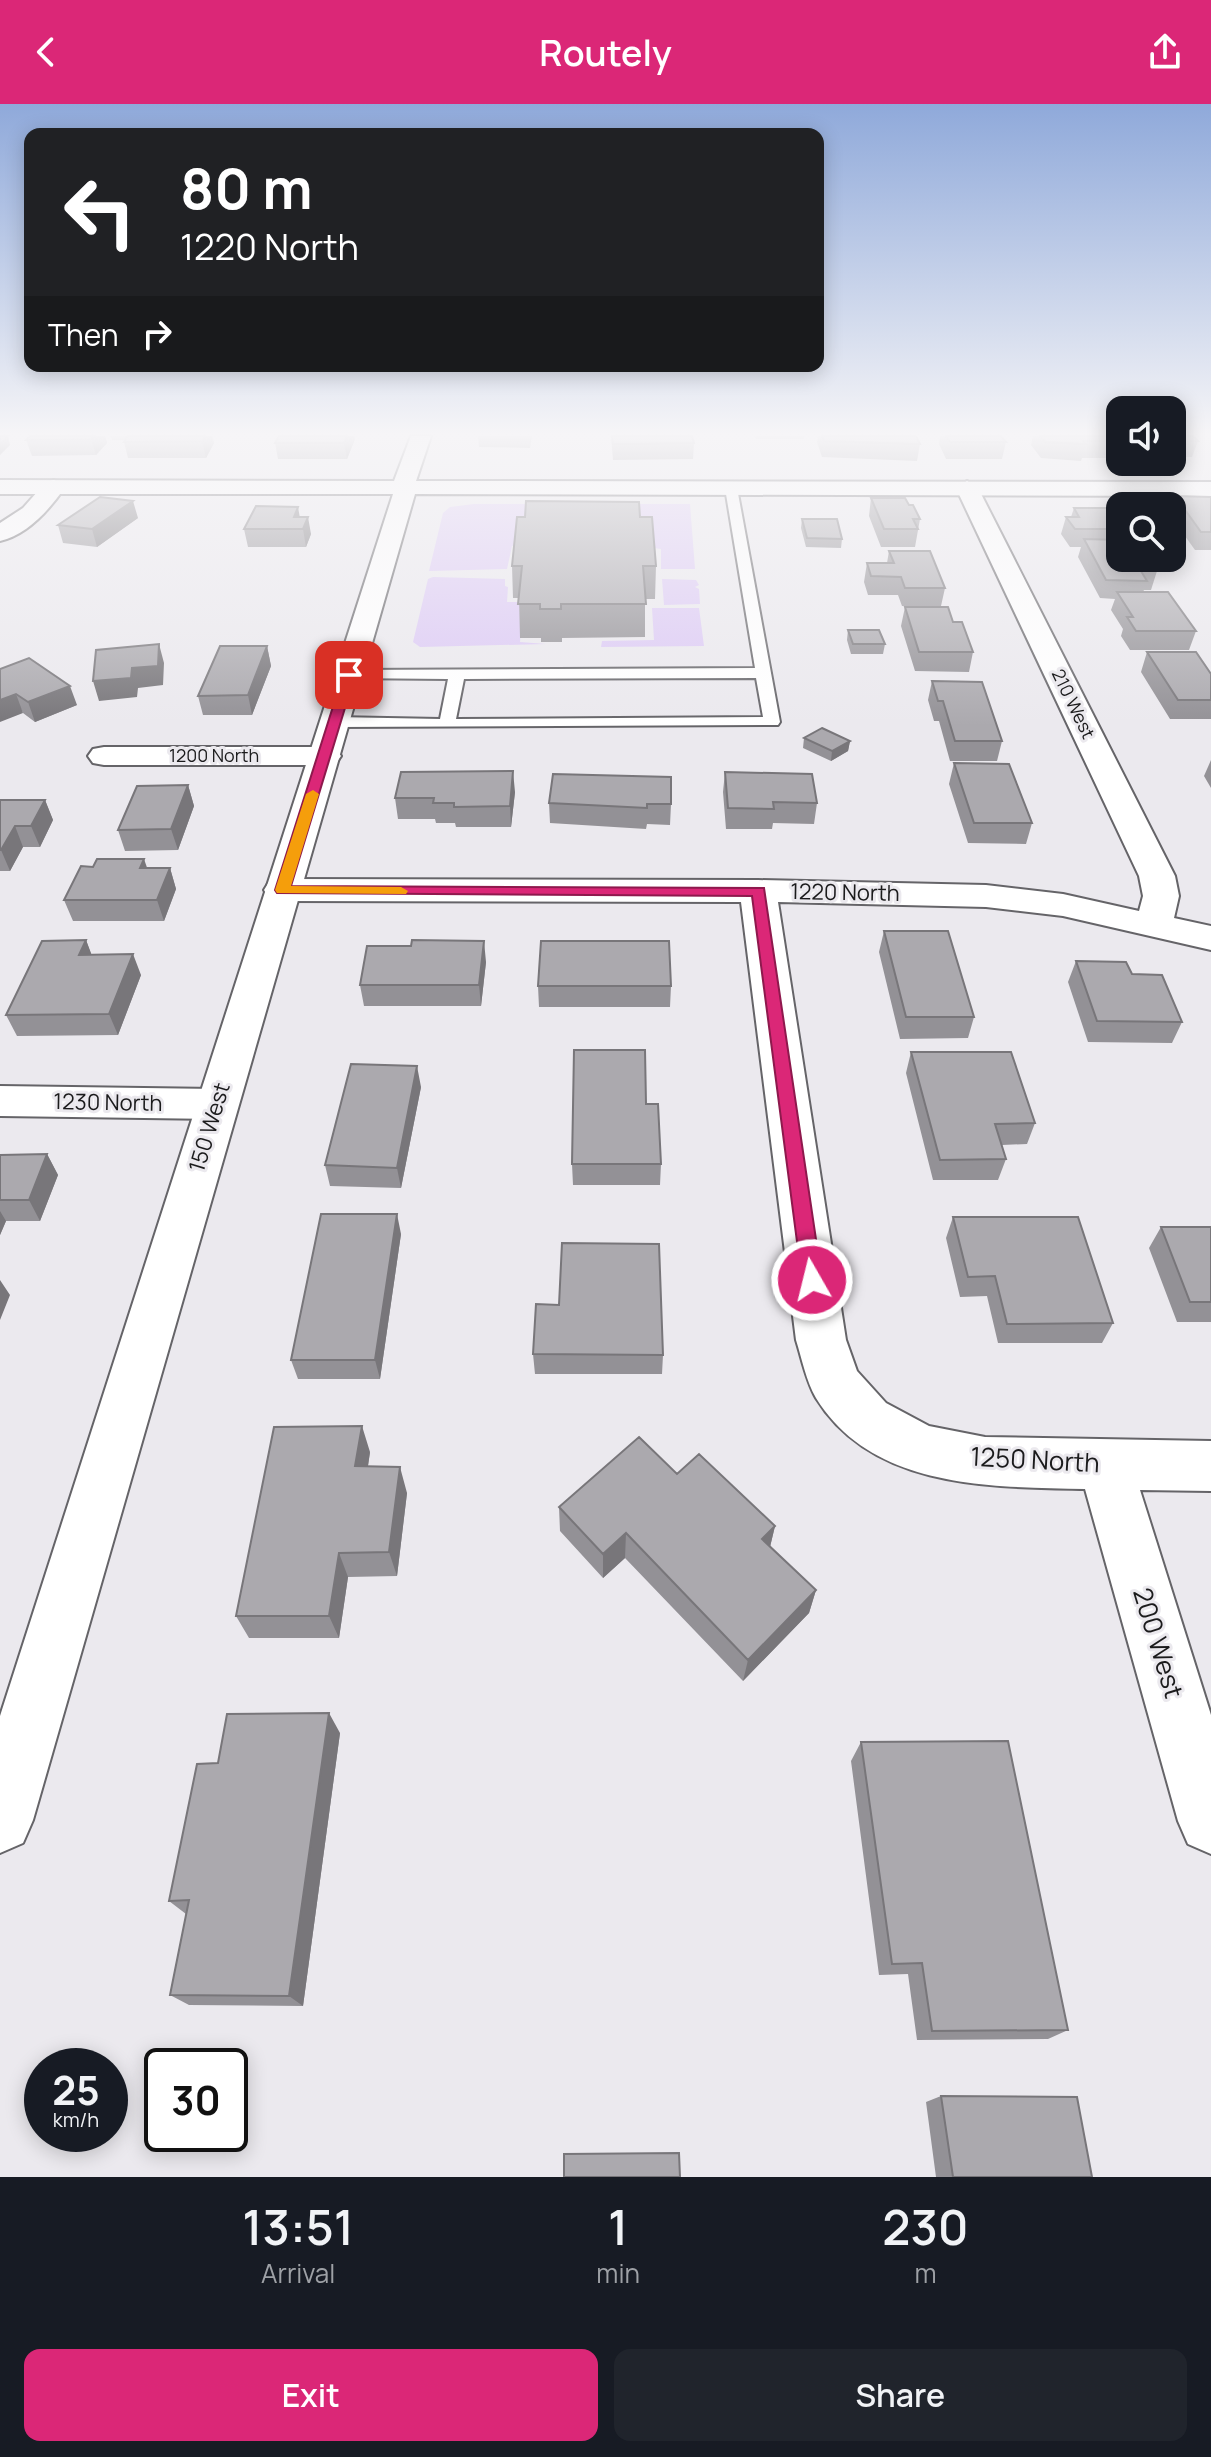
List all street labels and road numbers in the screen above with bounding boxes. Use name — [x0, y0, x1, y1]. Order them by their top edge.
street label: 210 West — [1047, 665, 1101, 742]
street label: 1200 North — [169, 743, 259, 767]
street label: 1220 North — [790, 876, 900, 908]
street label: 150 West — [181, 1079, 237, 1175]
street label: 1230 North — [53, 1086, 163, 1118]
street label: 1250 North — [969, 1438, 1101, 1480]
street label: 200 West — [1125, 1583, 1193, 1702]

